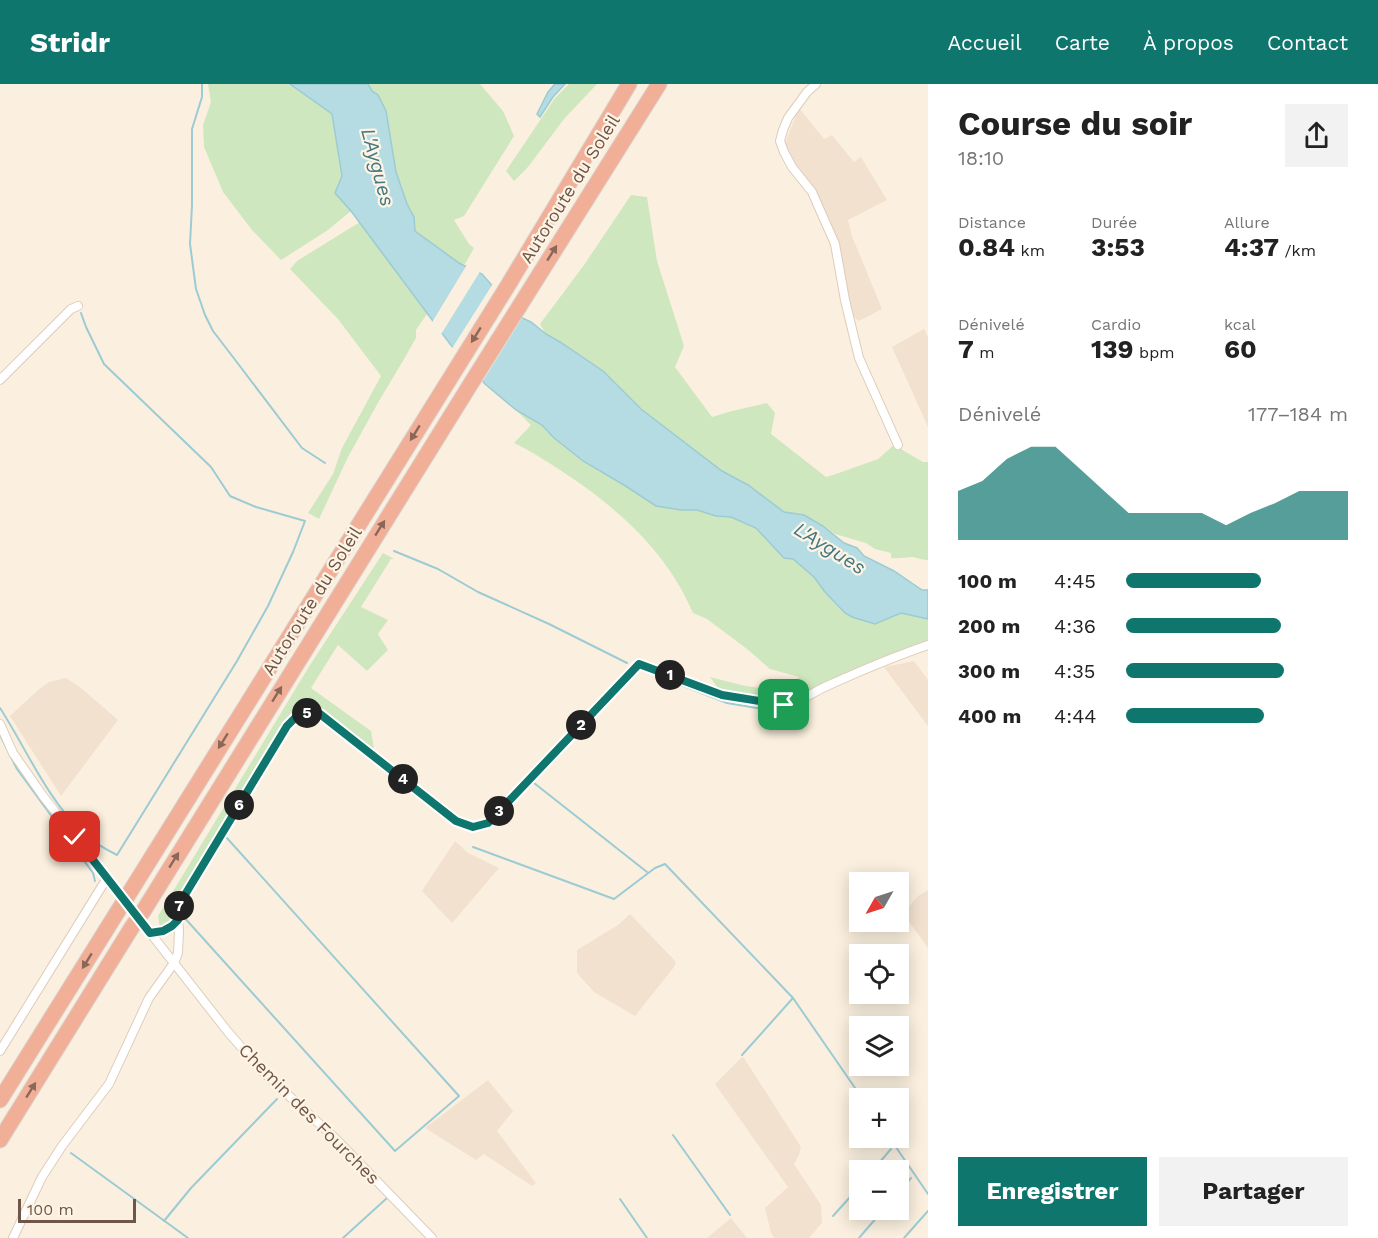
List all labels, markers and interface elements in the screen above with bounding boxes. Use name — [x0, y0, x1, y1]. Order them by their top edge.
text: Stridr — [30, 26, 110, 59]
text: Accueil — [947, 30, 1022, 55]
text: Carte — [1055, 30, 1110, 55]
text: À propos — [1143, 30, 1234, 55]
text: Contact — [1267, 30, 1348, 55]
text: Course du soir — [958, 104, 1192, 143]
button: share — [1285, 104, 1348, 167]
street label: Autoroute du Soleil — [515, 110, 624, 267]
water label: L'Aygues — [356, 125, 400, 209]
text: 18:10 — [958, 146, 1004, 170]
text: Distance — [958, 213, 1026, 232]
text: Durée — [1091, 213, 1137, 232]
text: Allure — [1224, 213, 1270, 232]
text: 0.84 — [958, 232, 1015, 262]
text: 3:53 — [1091, 232, 1145, 262]
text: 4:37 — [1224, 232, 1279, 262]
text: km — [1015, 241, 1045, 260]
text: /km — [1279, 241, 1316, 260]
one-way arrow — [547, 245, 558, 261]
text: Dénivelé — [958, 315, 1025, 334]
text: Cardio — [1091, 315, 1141, 334]
text: kcal — [1224, 315, 1256, 334]
one-way arrow — [471, 327, 482, 343]
text: 7 — [958, 334, 974, 364]
text: 139 — [1091, 334, 1134, 364]
text: 60 — [1224, 334, 1257, 364]
text: m — [974, 343, 995, 362]
text: bpm — [1134, 343, 1174, 362]
text: Dénivelé — [958, 402, 1041, 426]
text: 177–184 m — [1248, 402, 1348, 426]
one-way arrow — [409, 425, 420, 441]
water label: L'Aygues — [790, 517, 870, 579]
one-way arrow — [375, 520, 386, 537]
street label: Autoroute du Soleil — [257, 522, 366, 679]
text: 100 m — [958, 569, 1017, 593]
text: 4:45 — [1054, 569, 1096, 593]
text: 200 m — [958, 614, 1020, 638]
text: 4:36 — [1054, 614, 1096, 638]
text: 300 m — [958, 659, 1020, 683]
text: 4:35 — [1054, 659, 1095, 683]
pin: 1 — [655, 660, 685, 690]
text: 1 — [667, 665, 673, 684]
pin — [758, 679, 809, 730]
one-way arrow — [272, 686, 283, 702]
icon: arrive — [767, 688, 800, 721]
pin: 5 — [292, 698, 322, 728]
text: 5 — [302, 703, 312, 722]
text: 400 m — [958, 704, 1021, 728]
text: 4:44 — [1054, 704, 1097, 728]
pin: 2 — [566, 710, 596, 740]
text: 2 — [576, 715, 586, 734]
one-way arrow — [217, 733, 228, 749]
pin: 4 — [388, 764, 418, 794]
text: 4 — [398, 769, 408, 788]
pin: 6 — [224, 790, 254, 820]
text: 6 — [234, 795, 244, 814]
pin: 3 — [484, 796, 514, 826]
text: 3 — [494, 801, 504, 820]
pin — [49, 811, 100, 862]
icon: check — [58, 820, 91, 853]
one-way arrow — [169, 852, 180, 868]
north arrow — [849, 872, 909, 932]
map controls — [849, 872, 909, 1220]
pin: 7 — [164, 891, 194, 921]
text: 7 — [174, 896, 184, 915]
button: locate — [849, 944, 909, 1004]
one-way arrow — [82, 953, 93, 969]
button: layers — [849, 1016, 909, 1076]
street label: Chemin des Fourches — [235, 1039, 384, 1188]
one-way arrow — [25, 1082, 36, 1098]
button: + — [849, 1088, 909, 1148]
button: Enregistrer — [958, 1157, 1147, 1226]
button: Partager — [1159, 1157, 1348, 1226]
button: − — [849, 1160, 909, 1220]
scale bar — [18, 1196, 136, 1224]
text: 100 m — [27, 1200, 74, 1219]

